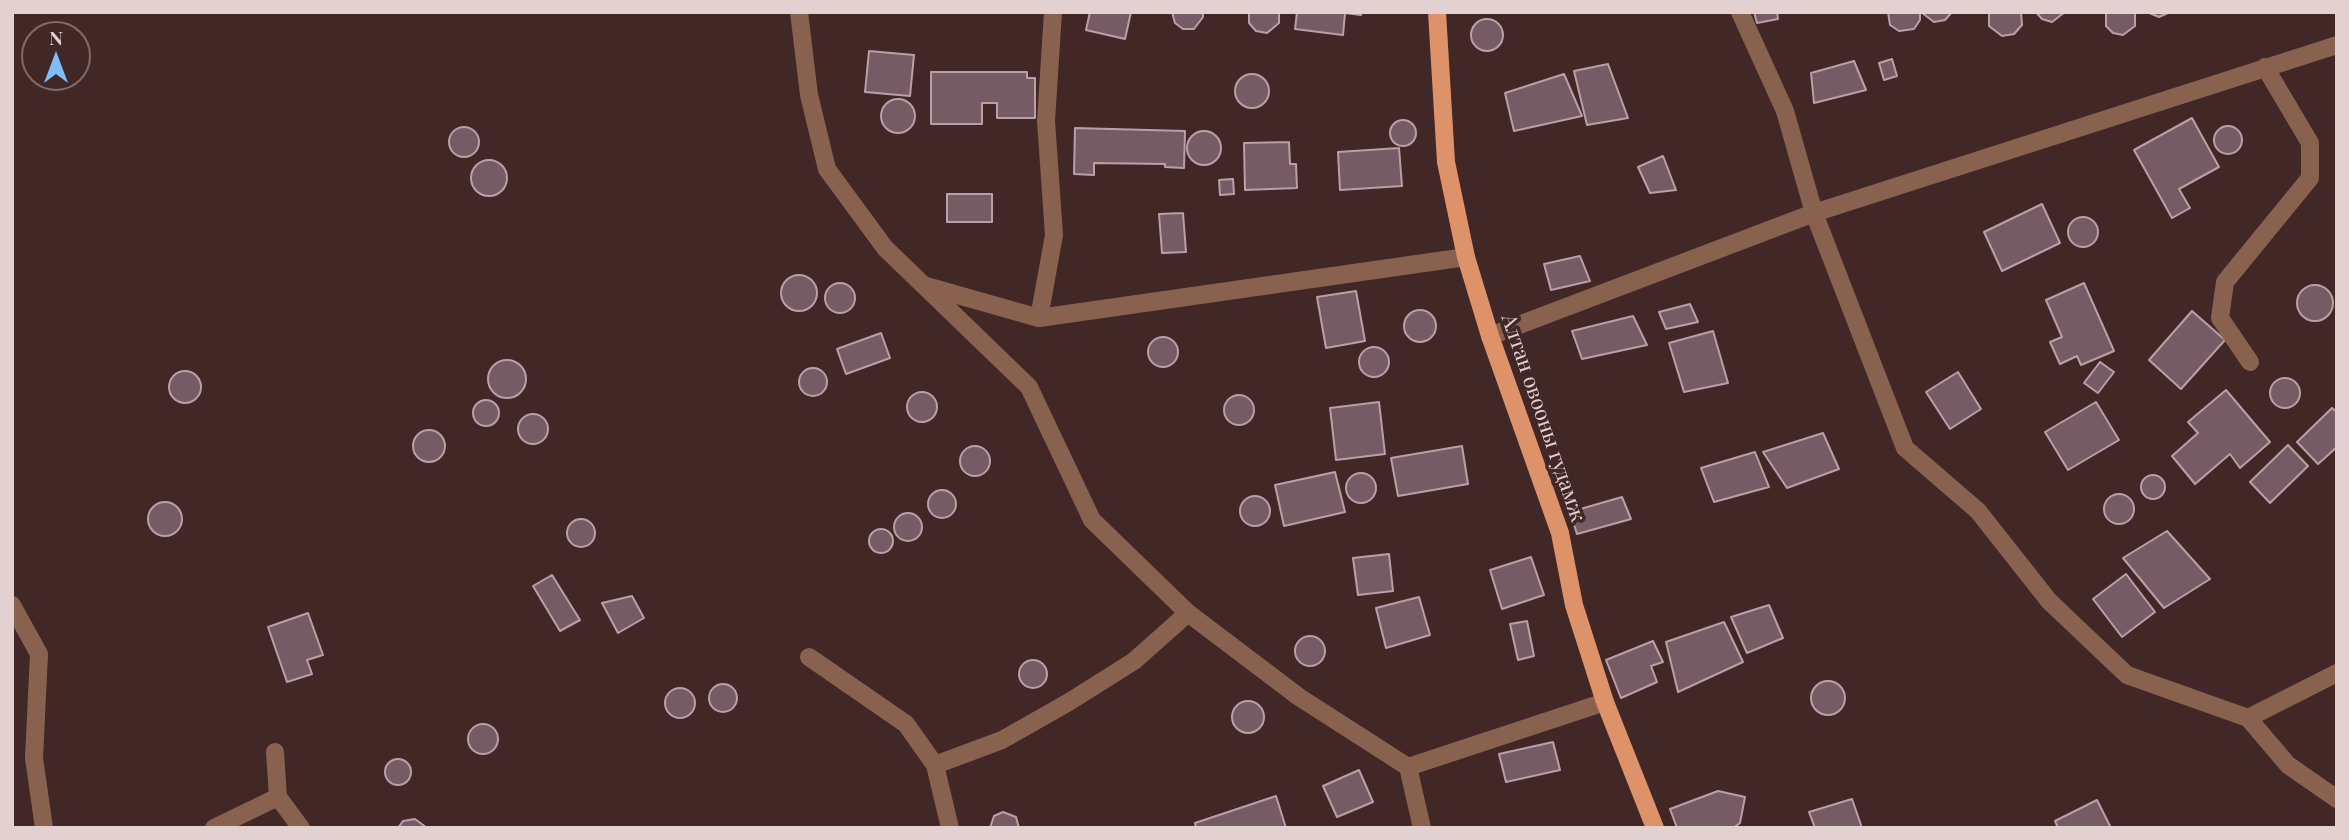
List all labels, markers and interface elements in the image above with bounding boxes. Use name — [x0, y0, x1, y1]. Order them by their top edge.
north arrow — [21, 21, 91, 91]
text: N — [49, 24, 63, 50]
street label: Алтан овооны гудамж — [1496, 311, 1590, 525]

